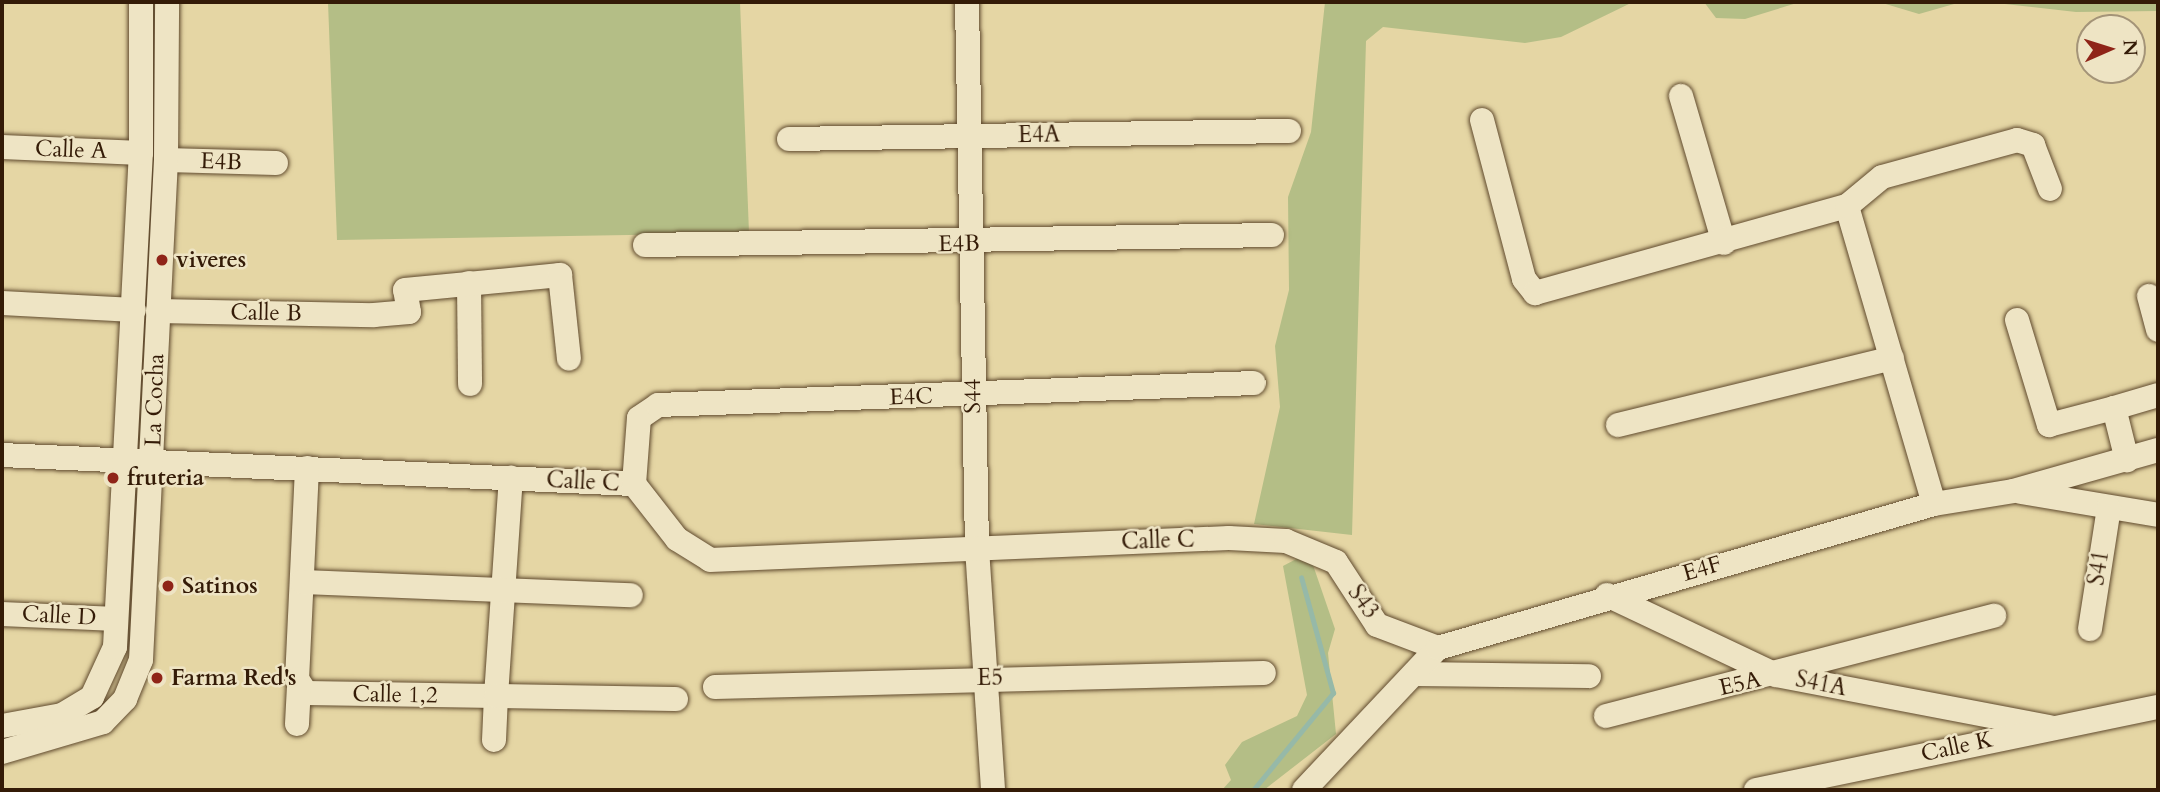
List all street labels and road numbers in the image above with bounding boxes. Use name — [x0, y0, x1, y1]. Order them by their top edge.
street label: E4A — [1018, 121, 1060, 149]
street label: Calle A — [34, 135, 108, 165]
street label: E4B — [200, 147, 242, 177]
street label: E4B — [938, 230, 980, 258]
street label: Calle B — [230, 299, 302, 327]
street label: La Cocha — [140, 353, 170, 447]
street label: S44 — [959, 378, 987, 414]
street label: E4C — [889, 382, 933, 412]
street label: Calle C — [546, 466, 620, 498]
street label: Calle C — [1121, 526, 1195, 556]
street label: S41 — [2083, 549, 2115, 587]
street label: E4F — [1679, 550, 1725, 588]
street label: S43 — [1342, 580, 1384, 624]
street label: Calle D — [21, 600, 97, 632]
street label: E5 — [977, 664, 1003, 692]
street label: E5A — [1716, 666, 1764, 702]
street label: S41A — [1793, 666, 1849, 702]
street label: Calle 1,2 — [352, 680, 438, 710]
street label: Calle K — [1918, 726, 1996, 768]

